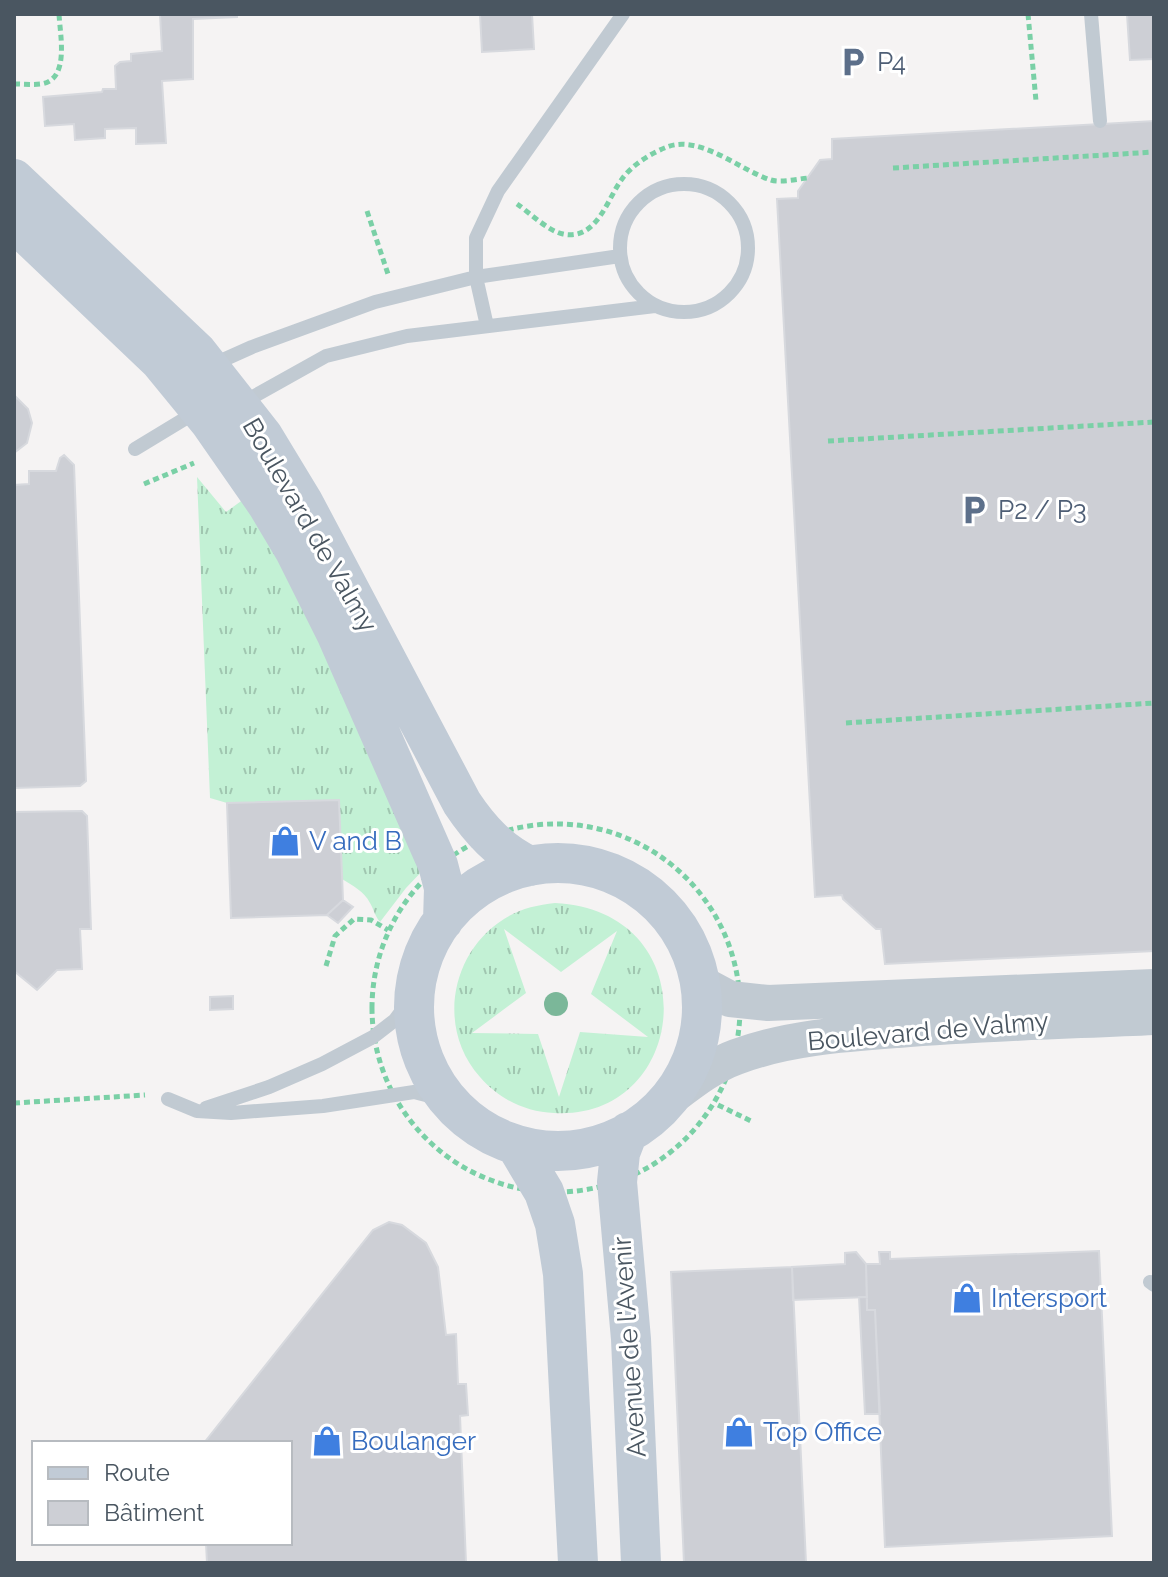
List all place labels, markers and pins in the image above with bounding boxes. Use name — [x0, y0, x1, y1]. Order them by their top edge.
parking icon: P4 — [836, 45, 870, 79]
place label: P4 — [877, 47, 906, 77]
parking icon: P2 / P3 — [957, 493, 991, 527]
place label: P2 / P3 — [998, 495, 1087, 525]
shop icon: V and B — [268, 824, 302, 858]
place label: V and B — [309, 826, 402, 856]
shop icon: Intersport — [950, 1281, 984, 1315]
place label: Intersport — [991, 1283, 1108, 1313]
shop icon: Top Office — [722, 1415, 756, 1449]
place label: Top Office — [763, 1417, 882, 1447]
shop icon: Boulanger — [310, 1424, 344, 1458]
place label: Boulanger — [351, 1426, 476, 1456]

